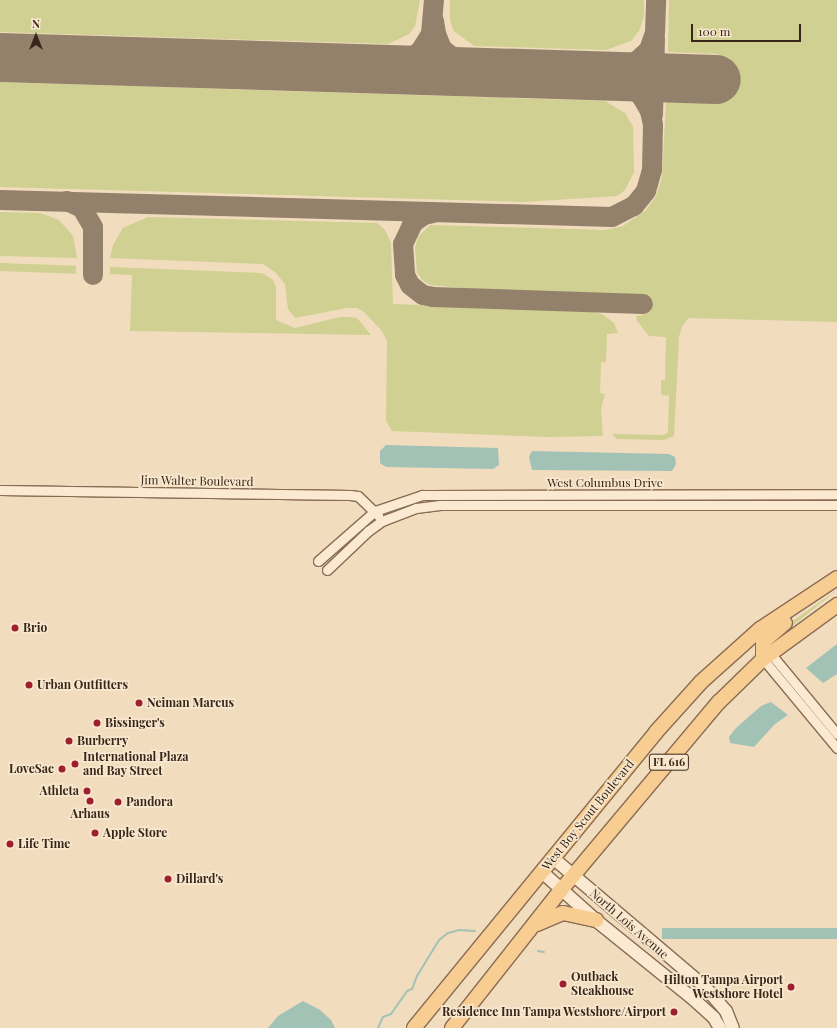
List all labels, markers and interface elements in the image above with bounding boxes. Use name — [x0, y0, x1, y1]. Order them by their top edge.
north arrow — [16, 16, 56, 56]
text: N — [32, 16, 40, 31]
scale bar — [693, 16, 803, 42]
text: 100 m — [698, 23, 730, 39]
street label: Jim Walter Boulevard — [140, 473, 254, 489]
street label: West Columbus Drive — [547, 476, 663, 490]
place label: Brio — [23, 621, 47, 635]
marker: Brio — [10, 623, 20, 633]
place label: Urban Outfitters — [37, 678, 128, 692]
marker: Urban Outfitters — [24, 680, 34, 690]
place label: Neiman Marcus — [147, 696, 234, 710]
marker: Neiman Marcus — [134, 698, 144, 708]
place label: Bissinger's — [105, 716, 165, 730]
marker: Bissinger's — [92, 718, 102, 728]
place label: Burberry — [77, 734, 128, 748]
marker: Burberry — [64, 736, 74, 746]
place label: International Plaza and Bay Street — [83, 750, 189, 778]
road number: FL 616 — [648, 753, 690, 771]
street label: West Boy Scout Boulevard — [539, 756, 637, 874]
marker: International Plaza and Bay Street — [70, 759, 80, 769]
place label: LoveSac — [9, 762, 54, 776]
marker: LoveSac — [57, 764, 67, 774]
place label: Athleta — [39, 784, 79, 798]
marker: Athleta — [82, 786, 92, 796]
place label: Pandora — [126, 795, 173, 809]
marker: Arhaus — [85, 796, 95, 806]
marker: Pandora — [113, 797, 123, 807]
place label: Arhaus — [70, 807, 110, 821]
place label: Apple Store — [103, 826, 167, 840]
marker: Apple Store — [90, 828, 100, 838]
place label: Life Time — [18, 837, 71, 851]
marker: Life Time — [5, 839, 15, 849]
place label: Dillard's — [176, 872, 223, 886]
marker: Dillard's — [163, 874, 173, 884]
street label: North Lois Avenue — [587, 886, 671, 962]
place label: Outback Steakhouse — [571, 970, 634, 998]
place label: Hilton Tampa Airport Westshore Hotel — [663, 973, 783, 1001]
marker: Outback Steakhouse — [558, 979, 568, 989]
marker: Hilton Tampa Airport Westshore Hotel — [786, 982, 796, 992]
place label: Residence Inn Tampa Westshore/Airport — [441, 1005, 666, 1019]
marker: Residence Inn Tampa Westshore/Airport — [669, 1007, 679, 1017]

